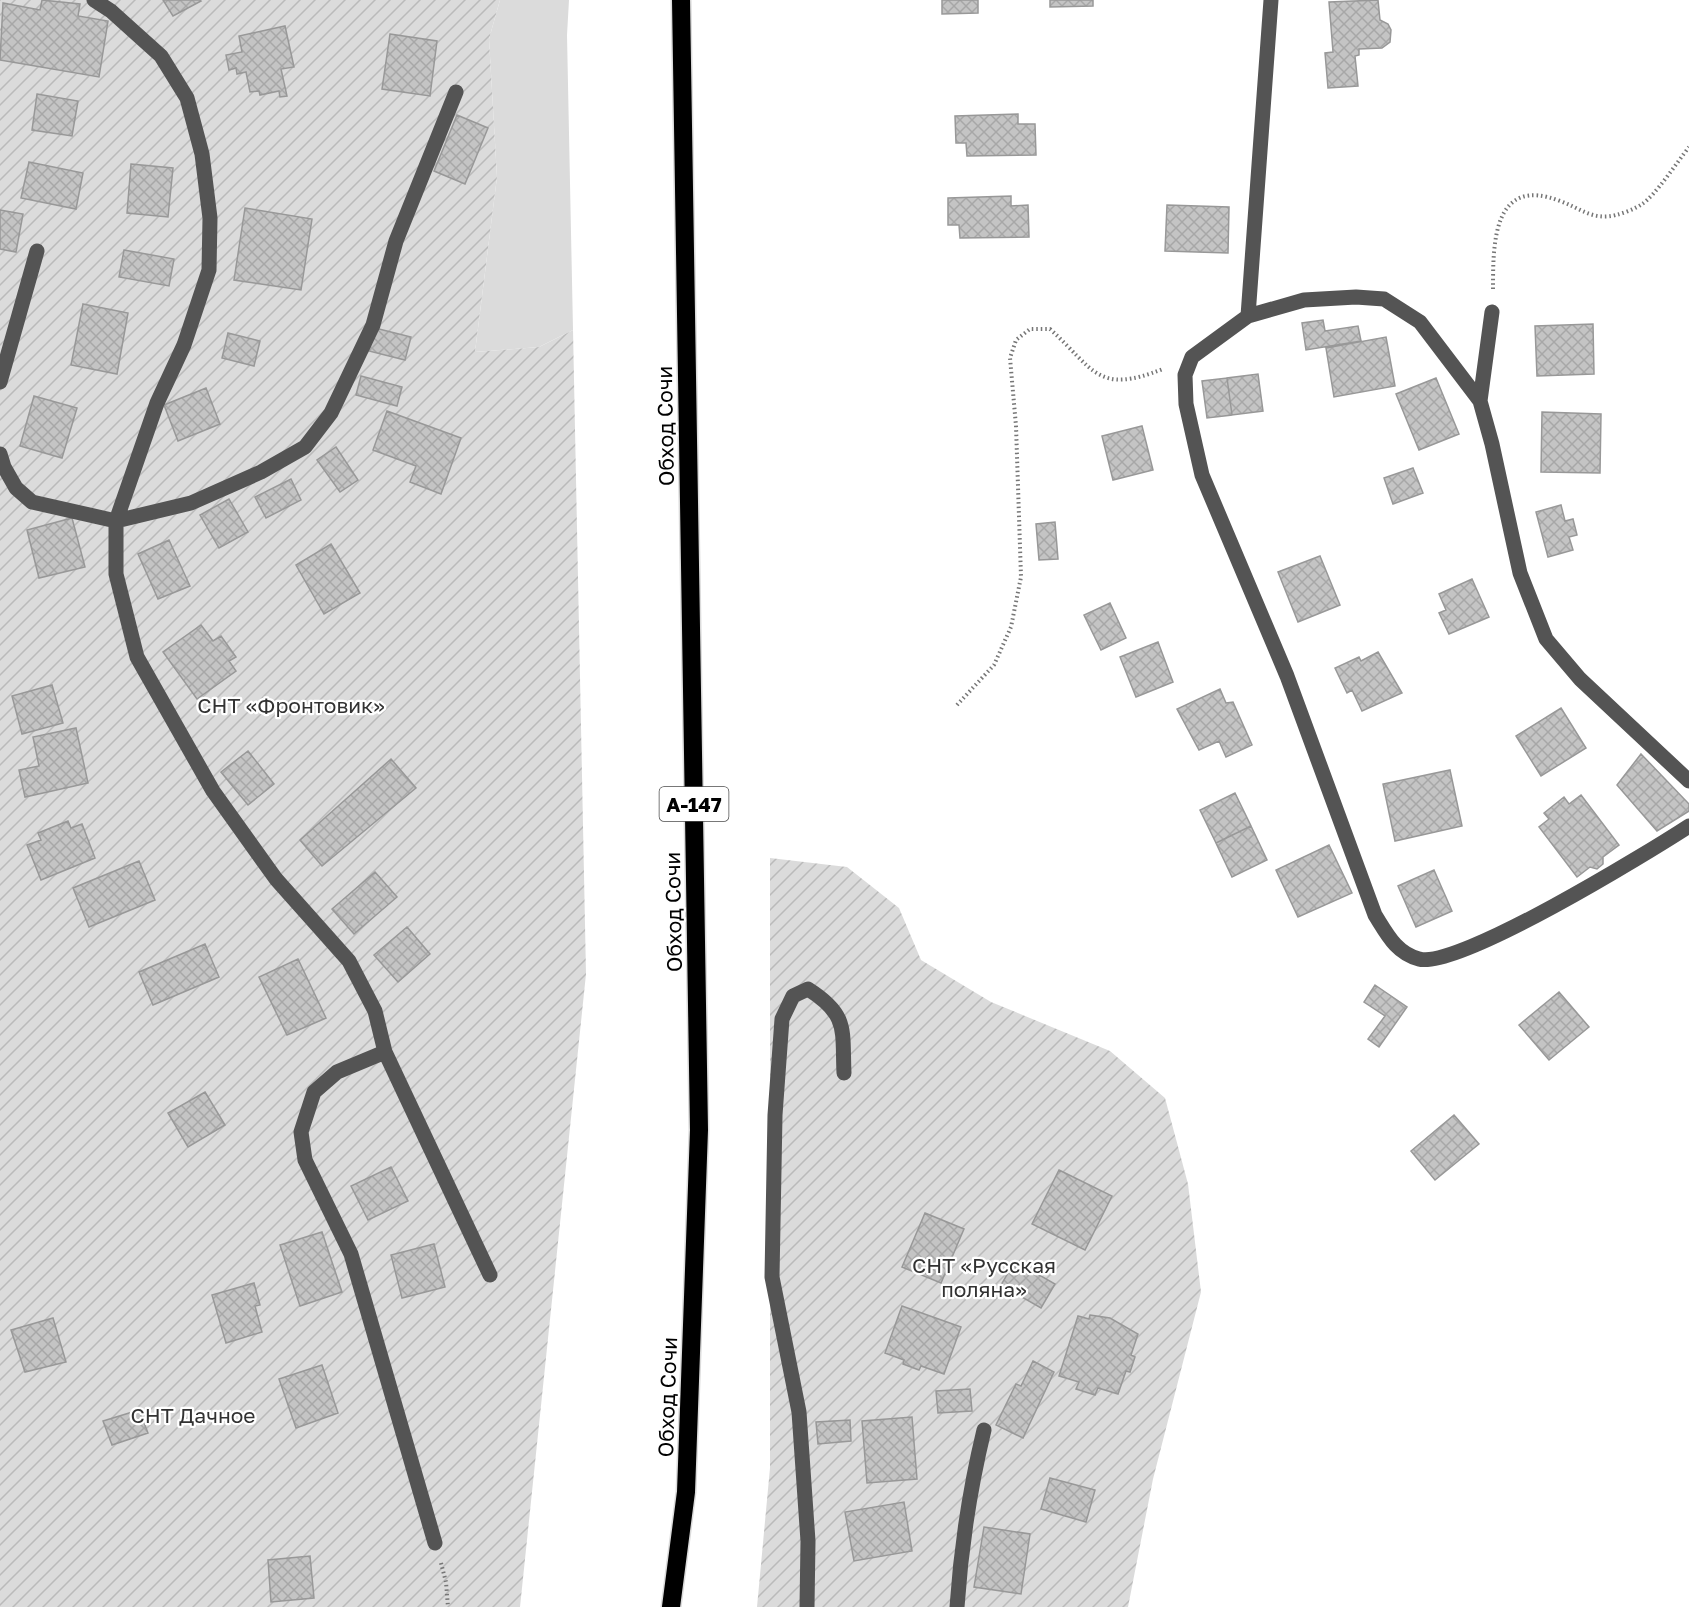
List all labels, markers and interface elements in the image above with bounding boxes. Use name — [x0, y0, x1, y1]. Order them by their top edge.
street label: Обход Сочи — [651, 366, 679, 486]
park label: СНТ «Фронтовик» — [197, 692, 385, 718]
road number: А-147 — [660, 787, 728, 821]
street label: Обход Сочи — [659, 852, 687, 972]
park label: СНТ «Русская поляна» — [912, 1252, 1056, 1302]
street label: Обход Сочи — [652, 1336, 682, 1458]
park label: СНТ Дачное — [131, 1402, 255, 1428]

